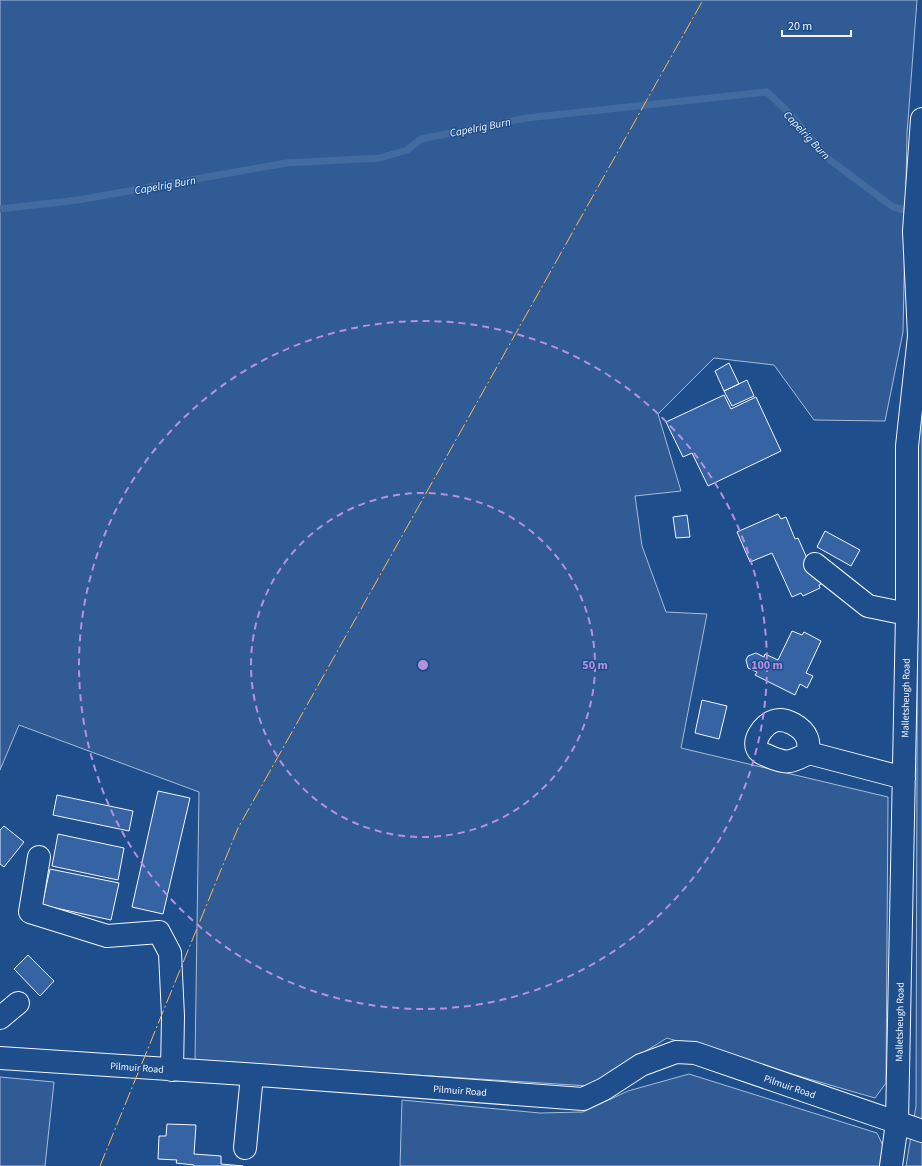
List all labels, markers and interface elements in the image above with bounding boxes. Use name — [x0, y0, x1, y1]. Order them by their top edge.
scale bar — [782, 12, 851, 38]
text: 20 m — [788, 18, 812, 35]
water label: Capelrig Burn — [780, 108, 833, 163]
water label: Capelrig Burn — [448, 114, 512, 141]
water label: Capelrig Burn — [133, 173, 197, 198]
text: 50 m — [582, 657, 608, 674]
text: 100 m — [751, 657, 783, 674]
centre of rings — [416, 658, 430, 672]
street label: Malletsheugh Road — [898, 658, 914, 738]
street label: Malletsheugh Road — [892, 982, 908, 1062]
street label: Pilmuir Road — [110, 1059, 164, 1077]
street label: Pilmuir Road — [762, 1072, 817, 1102]
street label: Pilmuir Road — [433, 1082, 487, 1100]

